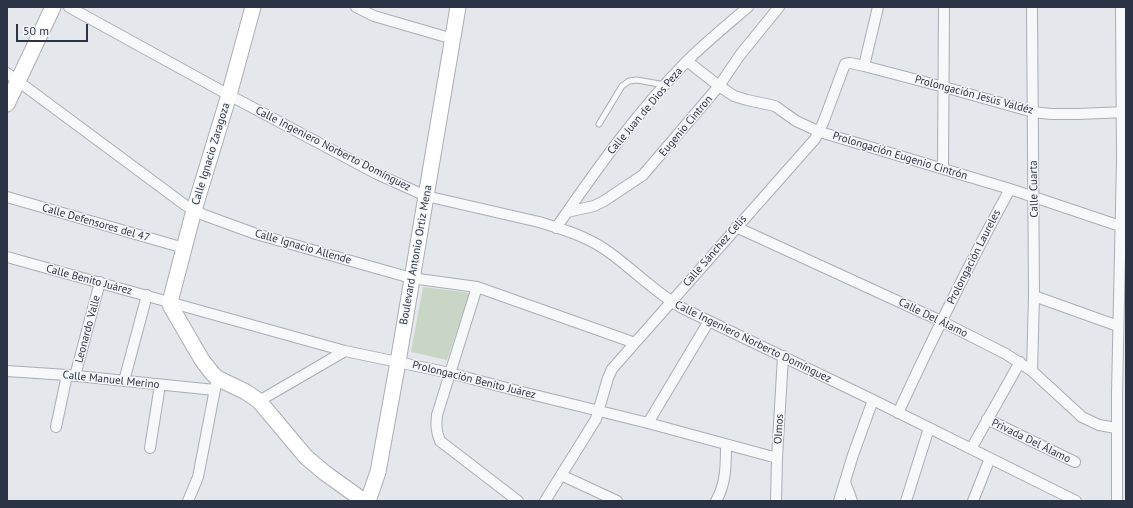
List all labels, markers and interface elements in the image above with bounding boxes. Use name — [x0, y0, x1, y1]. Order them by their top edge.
scale bar — [18, 16, 90, 42]
text: 50 m — [23, 23, 49, 38]
street label: Calle Juan de Dios Peza — [605, 65, 685, 157]
street label: Prolongación Jesús Valdéz — [913, 73, 1035, 117]
street label: Eugenio Cintron — [657, 93, 715, 159]
street label: Calle Ignacio Zaragoza — [189, 101, 233, 207]
street label: Calle Ingeniero Norberto Domínguez — [253, 104, 413, 194]
street label: Prolongación Eugenio Cintrón — [831, 129, 969, 183]
street label: Calle Cuarta — [1027, 160, 1041, 218]
street label: Boulevard Antonio Ortiz Mena — [397, 184, 435, 326]
street label: Calle Defensores del 47 — [41, 201, 151, 245]
street label: Prolongación Laureles — [944, 208, 1004, 306]
street label: Calle Sánchez Celis — [680, 213, 750, 289]
street label: Calle Ignacio Allende — [253, 227, 353, 267]
street label: Calle Benito Juárez — [44, 262, 134, 298]
street label: Leonardo Valle — [73, 294, 103, 364]
street label: Calle Del Álamo — [896, 296, 970, 340]
street label: Calle Ingeniero Norberto Domínguez — [673, 298, 833, 386]
street label: Prolongación Benito Juárez — [411, 358, 537, 402]
street label: Calle Manuel Merino — [62, 368, 160, 392]
street label: Olmos — [772, 414, 786, 444]
street label: Privada Del Álamo — [989, 416, 1073, 466]

